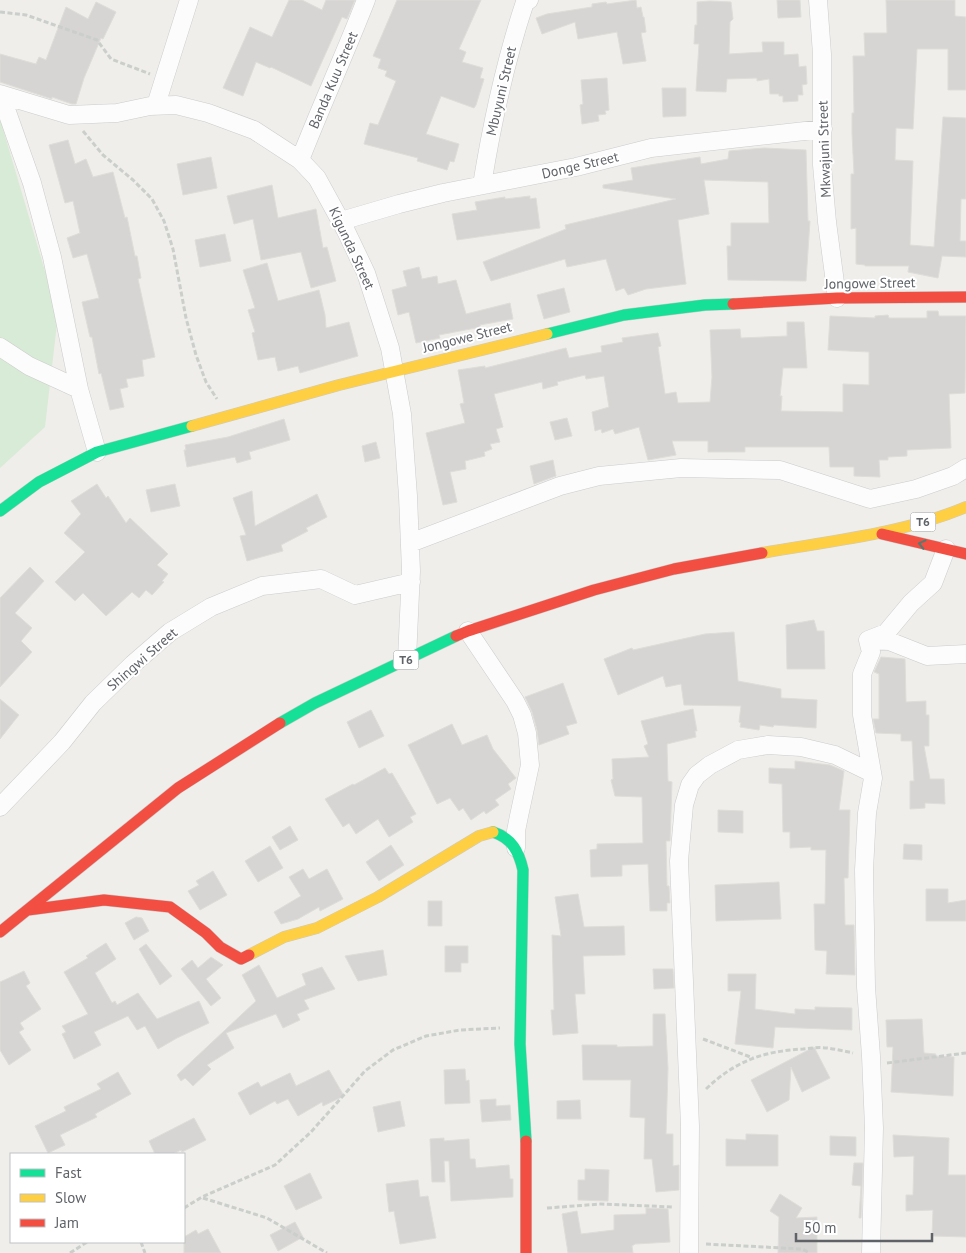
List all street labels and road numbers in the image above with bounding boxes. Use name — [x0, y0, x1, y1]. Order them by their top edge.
street label: Banda Kuu Street — [304, 29, 362, 131]
street label: Mbuyuni Street — [482, 44, 520, 137]
street label: Mkwajuni Street — [813, 100, 835, 198]
street label: Donge Street — [540, 147, 620, 183]
street label: Kigunda Street — [325, 204, 379, 292]
street label: Jongowe Street — [823, 273, 916, 293]
street label: Jongowe Street — [420, 317, 513, 357]
road number: T6 — [910, 512, 936, 532]
street label: Shingwi Street — [103, 623, 181, 695]
road number: T6 — [394, 650, 418, 670]

